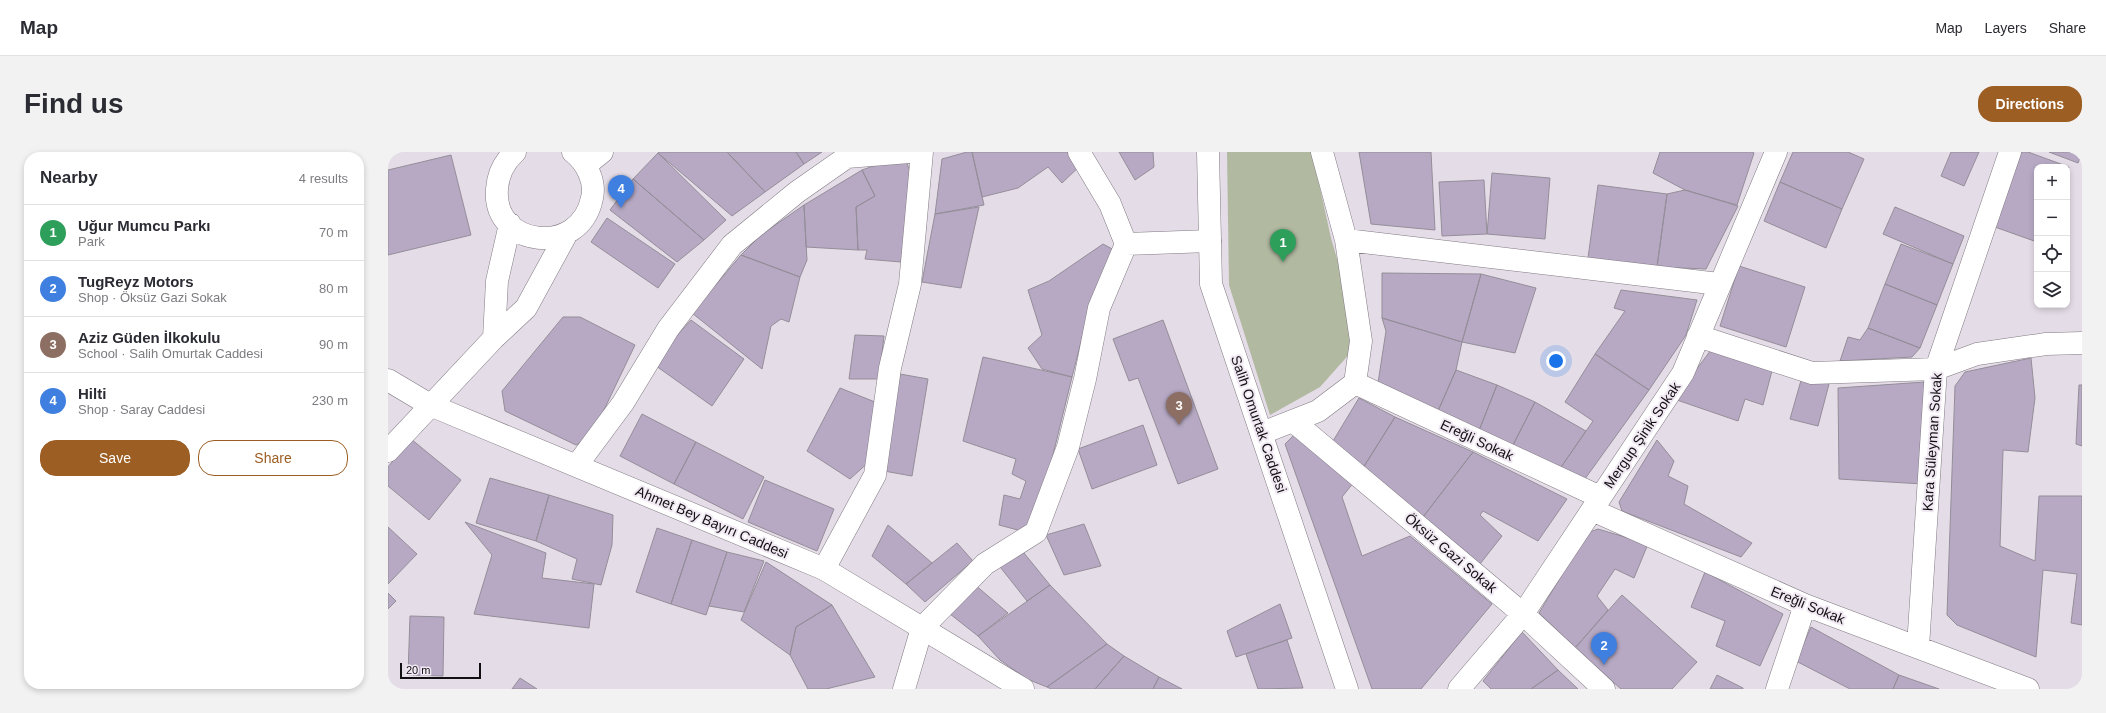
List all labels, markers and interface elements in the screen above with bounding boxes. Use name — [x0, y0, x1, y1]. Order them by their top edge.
text: Map — [20, 17, 58, 38]
text: Map — [1935, 20, 1963, 36]
text: Layers — [1985, 20, 2027, 36]
text: Share — [2049, 20, 2086, 36]
button: Directions — [1978, 86, 2082, 122]
text: Find us — [24, 88, 124, 119]
map controls — [2034, 164, 2070, 308]
button: + — [2034, 164, 2070, 200]
text: Nearby — [40, 168, 98, 187]
text: 4 results — [299, 171, 348, 186]
pin: 4 — [608, 175, 634, 208]
button: − — [2034, 200, 2070, 236]
text: Uğur Mumcu Parkı — [78, 217, 211, 234]
text: 1 — [49, 225, 57, 240]
text: 70 m — [319, 225, 348, 240]
pin: 1 — [1270, 229, 1296, 262]
text: Park — [78, 234, 105, 249]
button: locate — [2034, 236, 2070, 272]
button: layers — [2034, 272, 2070, 308]
text: TugReyz Motors — [78, 273, 194, 290]
text: 2 — [49, 281, 57, 296]
text: 80 m — [319, 281, 348, 296]
text: Shop · Öksüz Gazi Sokak — [78, 290, 227, 305]
text: Aziz Güden İlkokulu — [78, 329, 221, 346]
text: 3 — [49, 337, 57, 352]
text: 90 m — [319, 337, 348, 352]
text: School · Salih Omurtak Caddesi — [78, 346, 263, 361]
your location — [1546, 351, 1566, 371]
street label: Salih Omurtak Caddesi — [1228, 353, 1290, 495]
street label: Kara Süleyman Sokak — [1919, 371, 1945, 512]
street label: Mergup Şinik Sokak — [1601, 378, 1684, 491]
text: Hilti — [78, 385, 106, 402]
pin: 3 — [1166, 392, 1192, 425]
text: 4 — [49, 393, 57, 408]
text: 230 m — [312, 393, 348, 408]
text: Shop · Saray Caddesi — [78, 402, 205, 417]
street label: Ereğli Sokak — [1438, 416, 1517, 464]
button: Save — [40, 440, 190, 476]
button: Share — [198, 440, 348, 476]
street label: Ahmet Bey Bayırı Caddesi — [633, 483, 791, 561]
street label: Öksüz Gazi Sokak — [1402, 509, 1502, 597]
street label: Ereğli Sokak — [1769, 583, 1848, 628]
pin: 2 — [1591, 632, 1617, 665]
scale bar — [400, 661, 481, 680]
text: 20 m — [406, 664, 430, 676]

